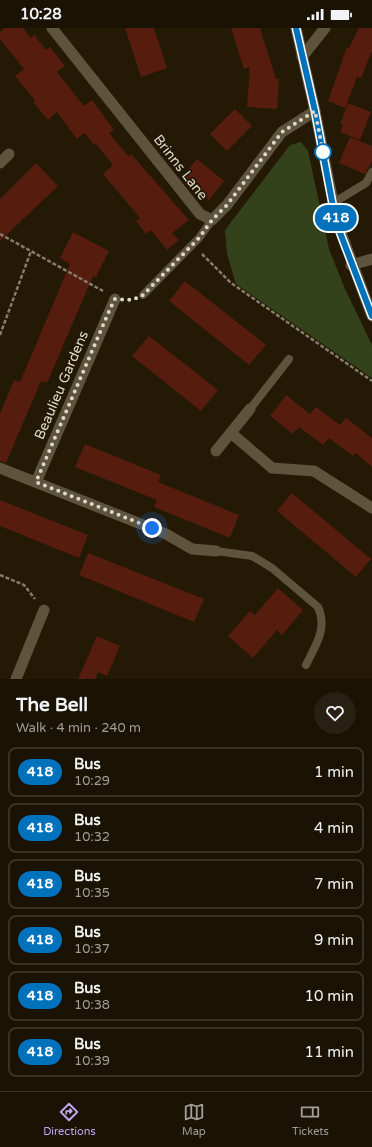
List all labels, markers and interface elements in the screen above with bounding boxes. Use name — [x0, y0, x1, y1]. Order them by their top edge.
text: 10:28 — [20, 5, 62, 23]
street label: Brinns Lane — [150, 131, 211, 203]
unlabelled marker — [314, 143, 332, 161]
line badge: 418 — [313, 205, 359, 231]
text: 418 — [323, 209, 349, 226]
street label: Beaulieu Gardens — [31, 328, 92, 442]
your location — [142, 518, 162, 538]
button: heart — [314, 692, 356, 734]
text: The Bell — [16, 694, 88, 716]
text: Walk · 4 min · 240 m — [16, 720, 141, 736]
text: Bus — [74, 755, 101, 773]
text: 418 — [27, 763, 53, 780]
text: 1 min — [314, 763, 354, 781]
text: 10:29 — [74, 773, 110, 789]
text: Bus — [74, 811, 101, 829]
text: 418 — [27, 819, 53, 836]
text: 4 min — [314, 819, 354, 837]
text: 10:32 — [74, 829, 110, 845]
text: Bus — [74, 867, 101, 885]
text: 418 — [27, 875, 53, 892]
text: 7 min — [314, 875, 354, 893]
text: 10:35 — [74, 885, 110, 901]
text: Bus — [74, 923, 101, 941]
text: 418 — [27, 931, 53, 948]
text: 9 min — [314, 931, 354, 949]
text: 10:37 — [74, 941, 110, 957]
text: Bus — [74, 979, 101, 997]
text: 418 — [27, 987, 53, 1004]
text: 10 min — [305, 987, 354, 1005]
text: 10:38 — [74, 997, 110, 1013]
text: Bus — [74, 1035, 101, 1053]
text: 418 — [27, 1043, 53, 1060]
text: 11 min — [305, 1043, 354, 1061]
text: 10:39 — [74, 1053, 110, 1069]
tab: Directions — [43, 1101, 96, 1138]
tab: Map — [182, 1101, 206, 1138]
tab: Tickets — [292, 1101, 329, 1138]

